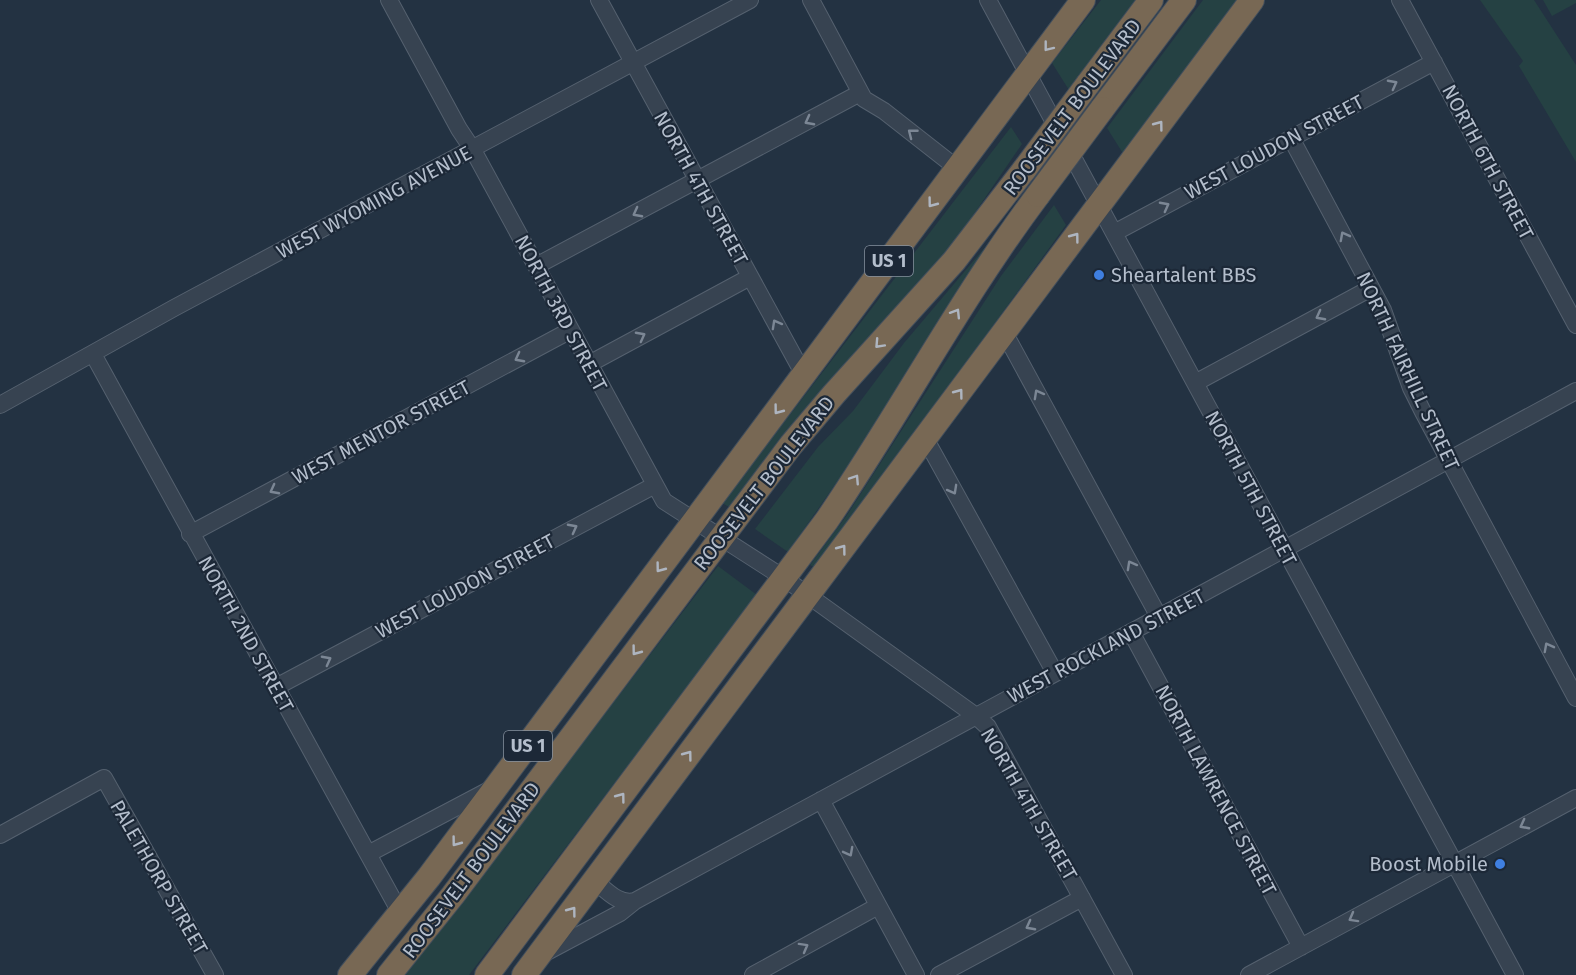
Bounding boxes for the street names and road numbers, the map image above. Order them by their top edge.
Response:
street label: ROOSEVELT BOULEVARD [998,14,1146,200]
street label: NORTH 6TH STREET [1437,80,1539,244]
street label: WEST LOUDON STREET [1180,89,1368,204]
street label: NORTH 4TH STREET [649,107,753,270]
street label: WEST WYOMING AVENUE [272,140,476,264]
street label: NORTH 3RD STREET [510,231,613,396]
road number: US 1 [865,246,913,276]
street label: NORTH FAIRHILL STREET [1351,268,1465,475]
street label: WEST MENTOR STREET [288,374,475,489]
street label: ROOSEVELT BOULEVARD [689,391,839,575]
street label: NORTH 5TH STREET [1200,407,1302,570]
street label: WEST LOUDON STREET [371,528,559,643]
street label: NORTH 2ND STREET [193,552,299,717]
street label: WEST ROCKLAND STREET [1003,584,1209,708]
street label: NORTH LAWRENCE STREET [1150,681,1282,900]
street label: NORTH 4TH STREET [976,724,1083,885]
road number: US 1 [504,731,552,761]
street label: ROOSEVELT BOULEVARD [397,777,545,963]
street label: PALETHORP STREET [105,796,213,959]

